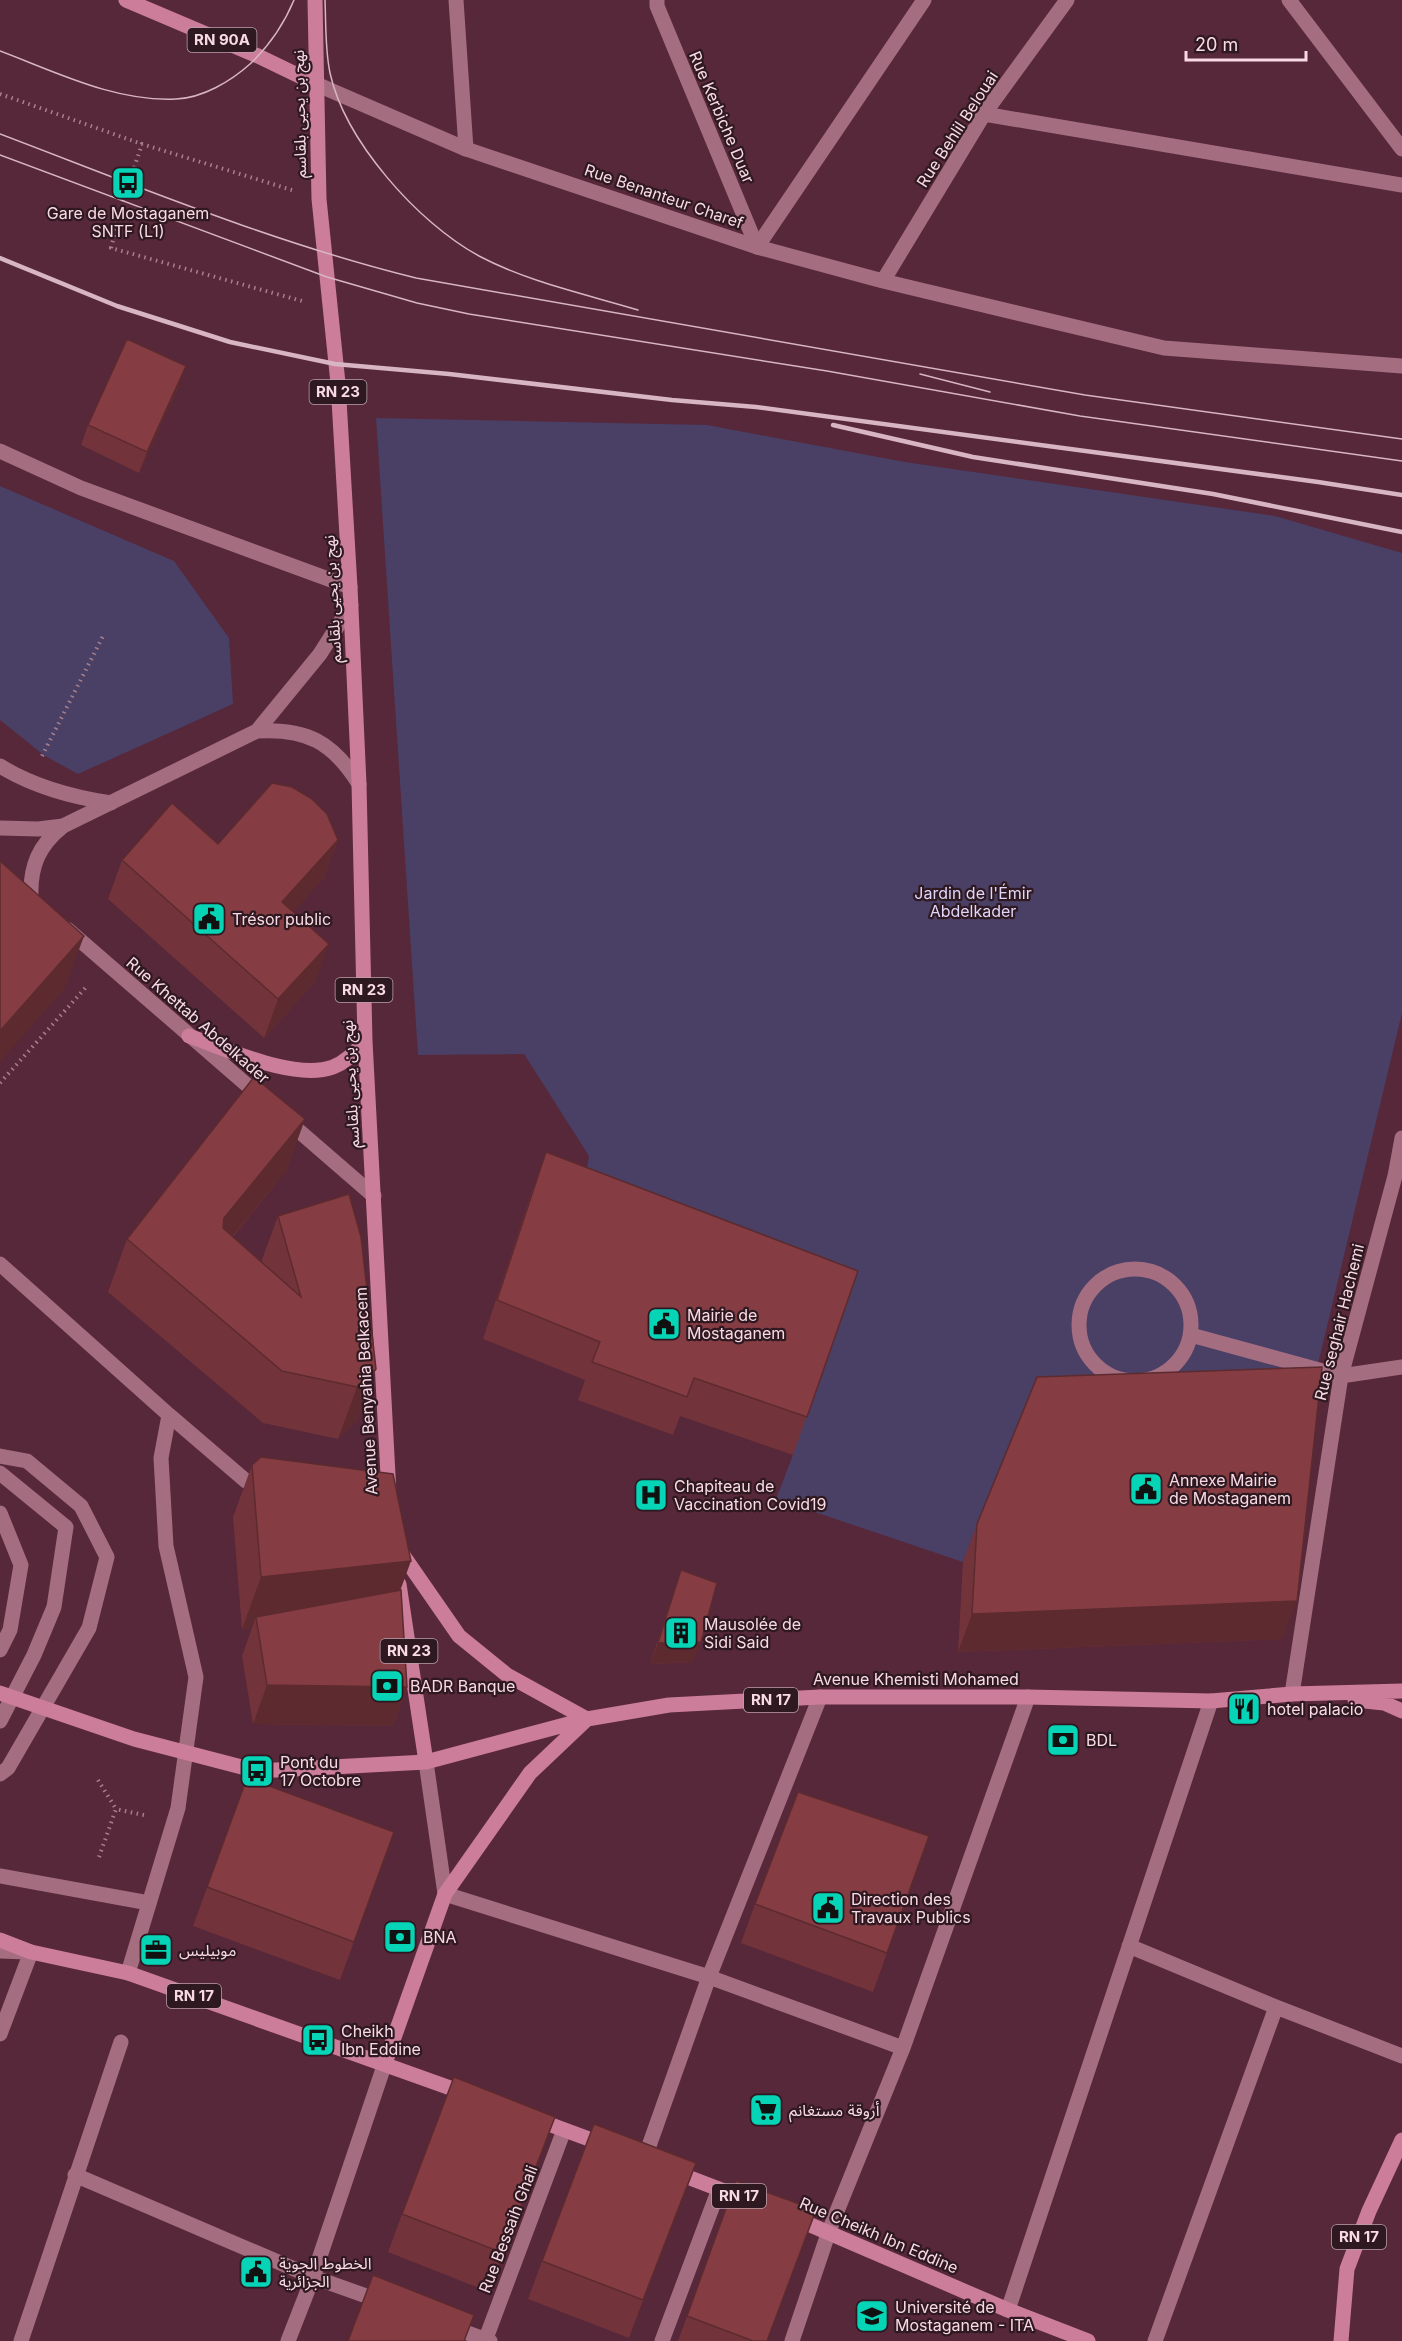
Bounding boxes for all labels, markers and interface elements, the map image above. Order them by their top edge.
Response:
scale bar [1186,24,1306,62]
road number: RN 90A [188,28,256,52]
text: 20 m [1195,34,1238,55]
street label: Rue Kerbiche Duar [685,48,759,186]
street label: نهج بن يحيى بلقاسم [288,50,313,178]
street label: Rue Behlil Belouai [912,67,1002,191]
street label: Rue Benanteur Charef [582,159,746,233]
bus stop icon: Gare de Mostaganem SNTF (L1) [110,165,146,201]
place label: Gare de Mostaganem SNTF (L1) [47,203,209,241]
road number: RN 23 [310,380,366,404]
street label: نهج بن يحيى بلقاسم [319,534,348,664]
park label: Jardin de l'Émir Abdelkader [914,883,1032,921]
public building icon: Trésor public [191,901,227,937]
place label: Trésor public [232,909,331,929]
street label: Rue Khettab Abdelkader [122,952,274,1088]
road number: RN 23 [336,978,392,1002]
street label: نهج بن يحيى بلقاسم [337,1019,366,1149]
street label: Rue seghair Hachemi [1310,1242,1368,1402]
street label: Avenue Benyahia Belkacem [351,1286,381,1496]
place label: Mairie de Mostaganem [687,1305,785,1343]
public building icon: Mairie de Mostaganem [646,1306,682,1342]
place label: Annexe Mairie de Mostaganem [1169,1470,1291,1508]
public building icon: Annexe Mairie de Mostaganem [1128,1471,1164,1507]
place label: Chapiteau de Vaccination Covid19 [674,1476,827,1514]
hospital icon: Chapiteau de Vaccination Covid19 [633,1477,669,1513]
place label: Mausolée de Sidi Said [704,1614,801,1652]
building icon: Mausolée de Sidi Said [663,1615,699,1651]
road number: RN 23 [380,1639,438,1663]
bank icon: BADR Banque [369,1668,405,1704]
street label: Avenue Khemisti Mohamed [813,1669,1019,1689]
place label: BADR Banque [410,1676,515,1696]
road number: RN 17 [744,1688,798,1712]
restaurant icon: hotel palacio [1226,1691,1262,1727]
place label: hotel palacio [1267,1699,1363,1719]
bank icon: BDL [1045,1722,1081,1758]
place label: BDL [1086,1730,1117,1750]
place label: Pont du 17 Octobre [280,1752,361,1790]
bus stop icon: Pont du 17 Octobre [239,1753,275,1789]
place label: Direction des Travaux Publics [851,1889,971,1927]
public building icon: Direction des Travaux Publics [810,1890,846,1926]
bank icon: BNA [382,1919,418,1955]
place label: BNA [423,1927,457,1947]
office icon: موبيليس [138,1932,174,1968]
place label: موبيليس [179,1940,236,1960]
road number: RN 17 [167,1984,221,2008]
place label: Cheikh Ibn Eddine [341,2021,421,2059]
bus stop icon: Cheikh Ibn Eddine [300,2022,336,2058]
supermarket icon: أروقة مستغانم [748,2092,784,2128]
place label: أروقة مستغانم [789,2100,879,2123]
street label: Rue Bessaih Ghali [474,2162,542,2296]
road number: RN 17 [712,2184,766,2208]
street label: Rue Cheikh Ibn Eddine [797,2192,961,2278]
road number: RN 17 [1332,2225,1386,2249]
place label: الخطوط الجوية الجزائرية [279,2253,371,2291]
public building icon: الخطوط الجوية الجزائرية [238,2254,274,2290]
place label: Université de Mostaganem - ITA [895,2297,1034,2335]
school or university icon: Université de Mostaganem - ITA [854,2298,890,2334]

